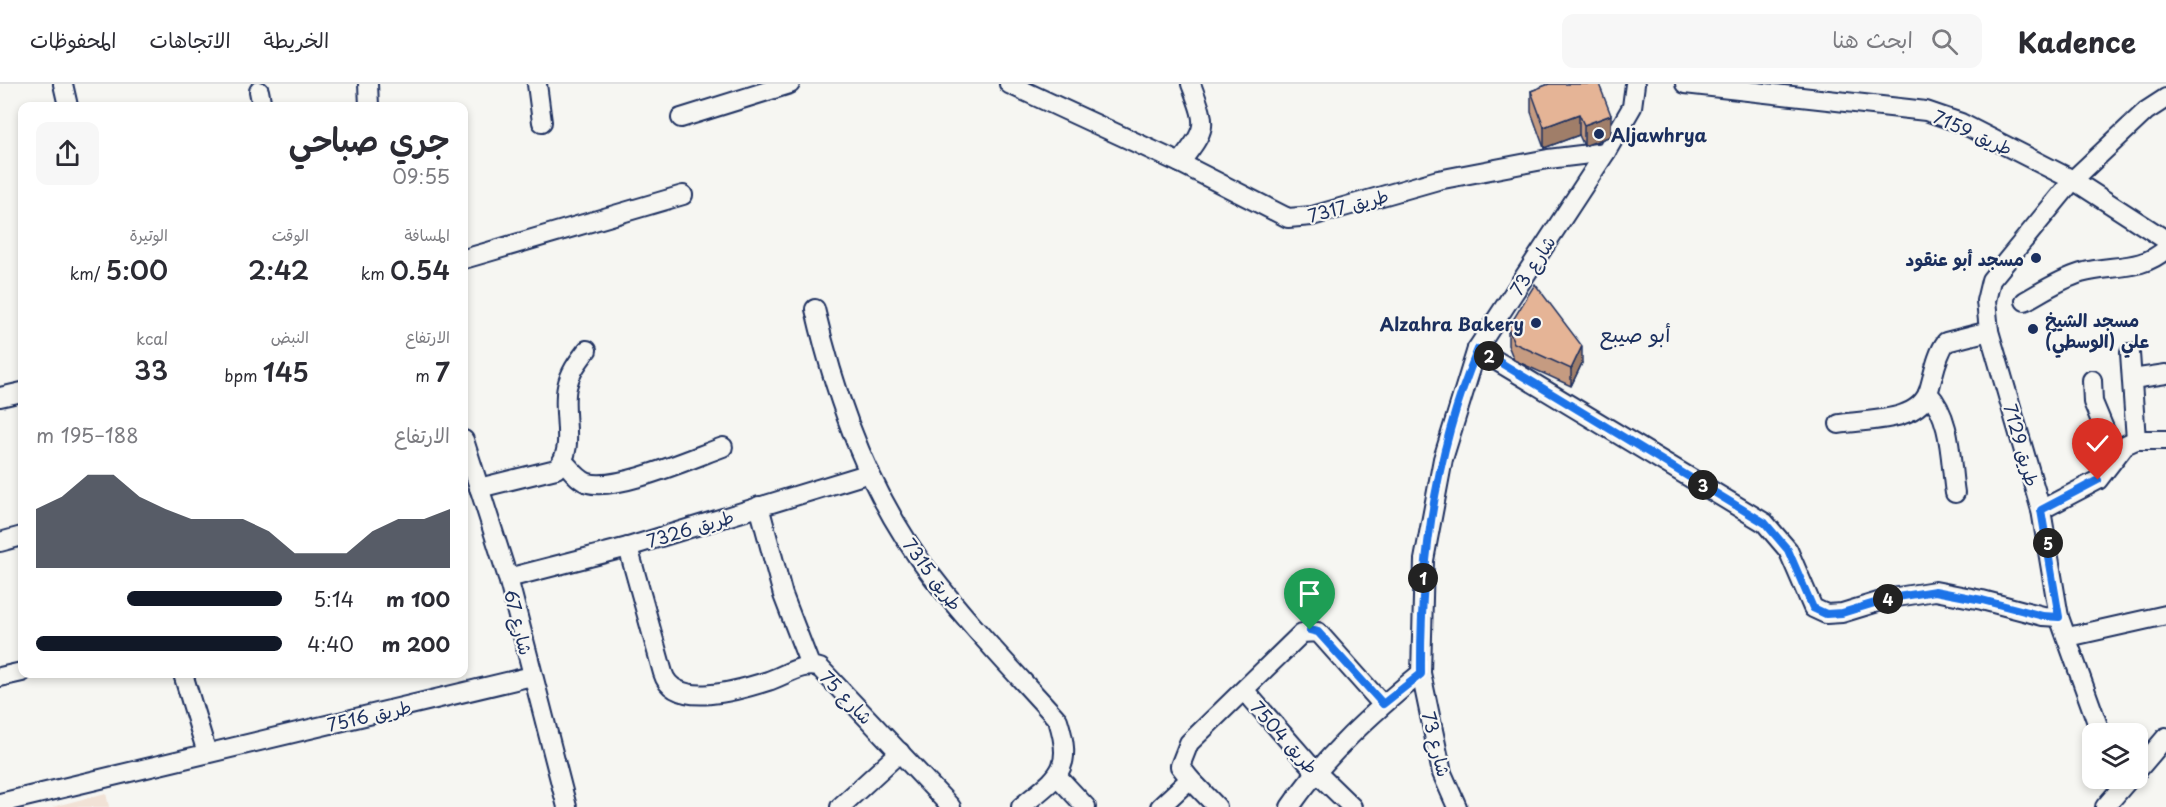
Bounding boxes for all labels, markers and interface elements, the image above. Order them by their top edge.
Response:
search box [1562,14,1982,68]
text: Kadence [2018,20,2136,63]
text: ابحث هنا [1832,22,1913,55]
text: المحفوظات [30,23,116,55]
text: الاتجاهات [149,23,231,55]
text: الخريطة [264,23,329,55]
icon: search [1928,25,1961,58]
street label: طريق 7159 [1929,103,2017,161]
text: جري صباحي [288,113,450,163]
place label: Aljawhrya [1611,121,1707,148]
button: share [36,122,99,185]
marker: Aljawhrya [1592,127,1606,141]
text: 09:55 [392,161,450,191]
street label: طريق 7317 [1305,181,1391,229]
text: الوتيرة [129,222,168,246]
text: الوقت [272,222,309,246]
text: المسافة [404,222,450,246]
street label: شارع 73 [1503,230,1561,300]
place label: مسجد أبو عنقود [1906,245,2024,272]
text: 5:00 [106,250,168,289]
text: 2:42 [248,250,309,289]
text: 0.54 [390,250,450,289]
marker: مسجد أبو عنقود [2029,251,2043,265]
text: /km [70,261,106,285]
text: km [361,261,390,285]
place label: مسجد الشيخ علي (الوسطي) [2045,306,2149,358]
place label: Alzahra Bakery [1380,310,1524,337]
marker: Alzahra Bakery [1529,316,1543,330]
district label: أبو صيبع [1600,317,1670,350]
marker: مسجد الشيخ علي (الوسطي) [2026,322,2040,336]
text: النبض [271,324,309,348]
text: الارتفاع [405,324,450,348]
text: kcal [136,326,168,350]
pin: 2 [1474,341,1504,371]
text: 2 [1483,344,1495,368]
text: 33 [134,350,168,389]
text: 145 [263,352,309,391]
text: 7 [435,352,450,391]
text: bpm [224,363,263,387]
text: m [415,363,435,387]
street label: طريق 7129 [1997,401,2047,489]
pin [2072,418,2123,480]
text: 188–195 m [36,420,139,450]
text: الارتفاع [394,420,450,450]
icon: check [2081,427,2114,460]
pin: 3 [1688,470,1718,500]
text: 3 [1698,473,1708,497]
street label: طريق 7326 [643,502,737,554]
pin: 5 [2033,528,2063,558]
text: 5 [2043,531,2053,555]
street label: طريق 7315 [897,532,969,616]
pin: 1 [1408,563,1438,593]
text: 1 [1419,566,1427,590]
pin [1284,568,1335,630]
icon: arrive [1293,577,1326,610]
text: 5:14 [313,584,354,614]
text: 100 m [386,584,450,614]
pin: 4 [1873,584,1903,614]
street label: شارع 67 [498,586,540,658]
text: 4 [1883,587,1893,611]
text: 4:40 [307,629,354,659]
text: 200 m [382,629,450,659]
street label: شارع 75 [814,664,880,730]
street label: طريق 7516 [324,692,414,738]
street label: طريق 7504 [1245,694,1325,780]
street label: شارع 73 [1416,708,1458,780]
map controls [2082,723,2148,789]
button: layers [2082,723,2148,789]

